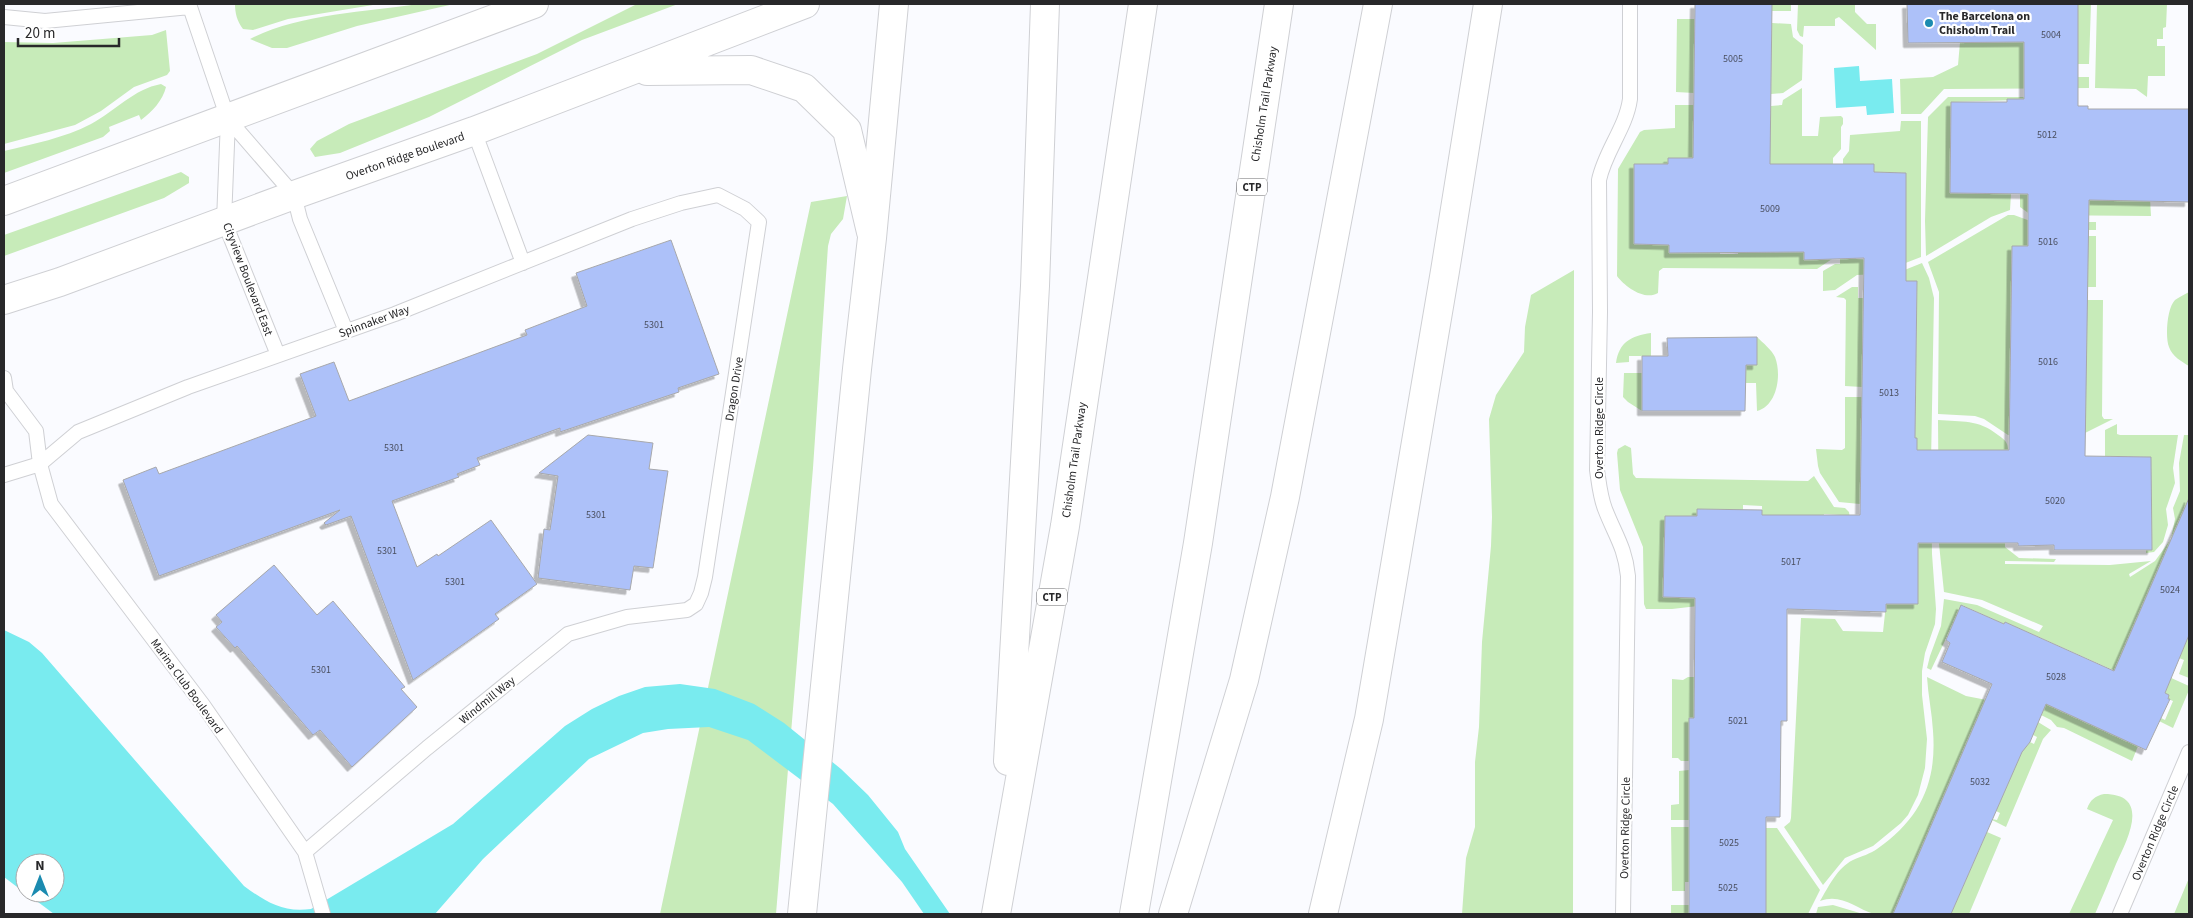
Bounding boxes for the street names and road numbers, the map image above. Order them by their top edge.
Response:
street label: Chisholm Trail Parkway [1247,45,1282,163]
street label: Overton Ridge Boulevard [343,128,467,185]
road number: CTP [1237,178,1267,196]
street label: Cityview Boulevard East [218,220,277,338]
street label: Spinnaker Way [336,301,412,342]
street label: Dragon Drive [721,356,748,422]
street label: Overton Ridge Circle [1591,377,1608,479]
street label: Chisholm Trail Parkway [1058,401,1091,519]
road number: CTP [1037,588,1067,606]
street label: Marina Club Boulevard [146,635,227,737]
street label: Windmill Way [456,672,519,728]
street label: Overton Ridge Circle [1616,777,1635,879]
street label: Overton Ridge Circle [2128,783,2183,883]

